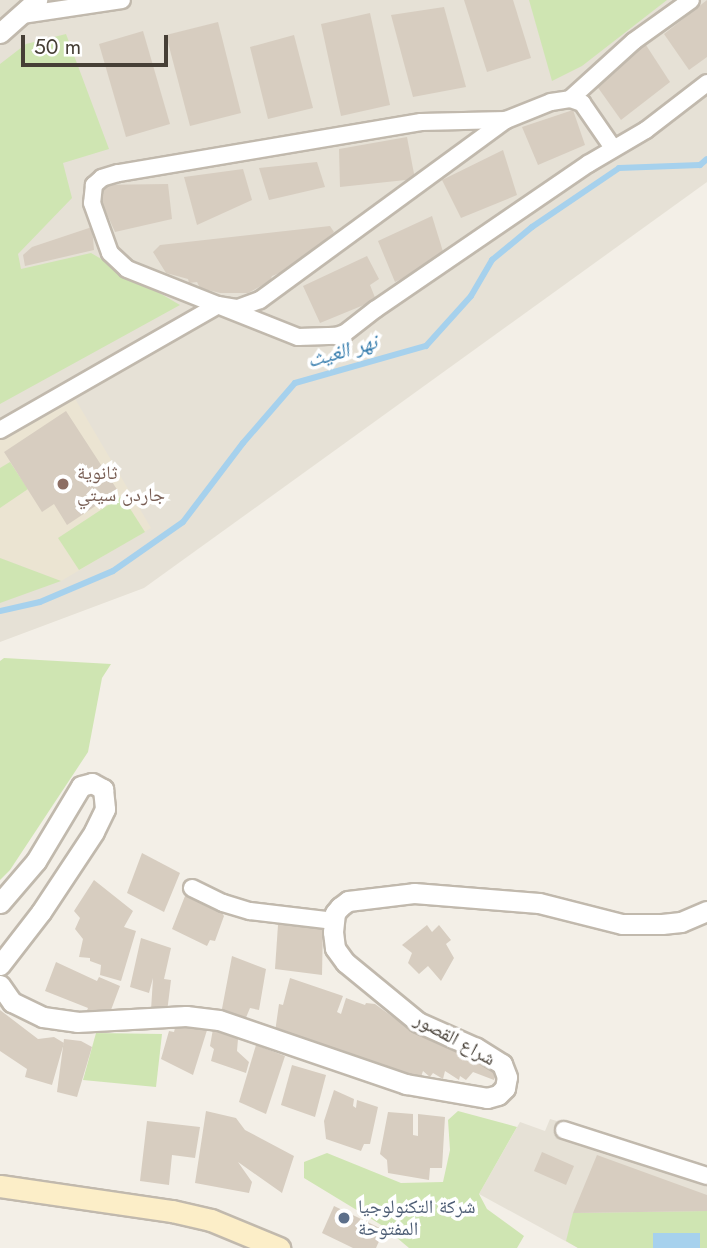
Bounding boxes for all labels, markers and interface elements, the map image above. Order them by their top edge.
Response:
scale bar [24,21,172,65]
text: 50 m [34,32,81,62]
water label: نهر الغيث [304,329,380,373]
place label: ثانوية جاردن سيتي [77,462,165,506]
marker: ثانوية جاردن سيتي [55,476,71,492]
street label: شراع القصور [411,1008,499,1070]
place label: شركة التكنولوجيا المفتوحة [358,1196,476,1240]
marker: شركة التكنولوجيا المفتوحة [336,1210,352,1226]

